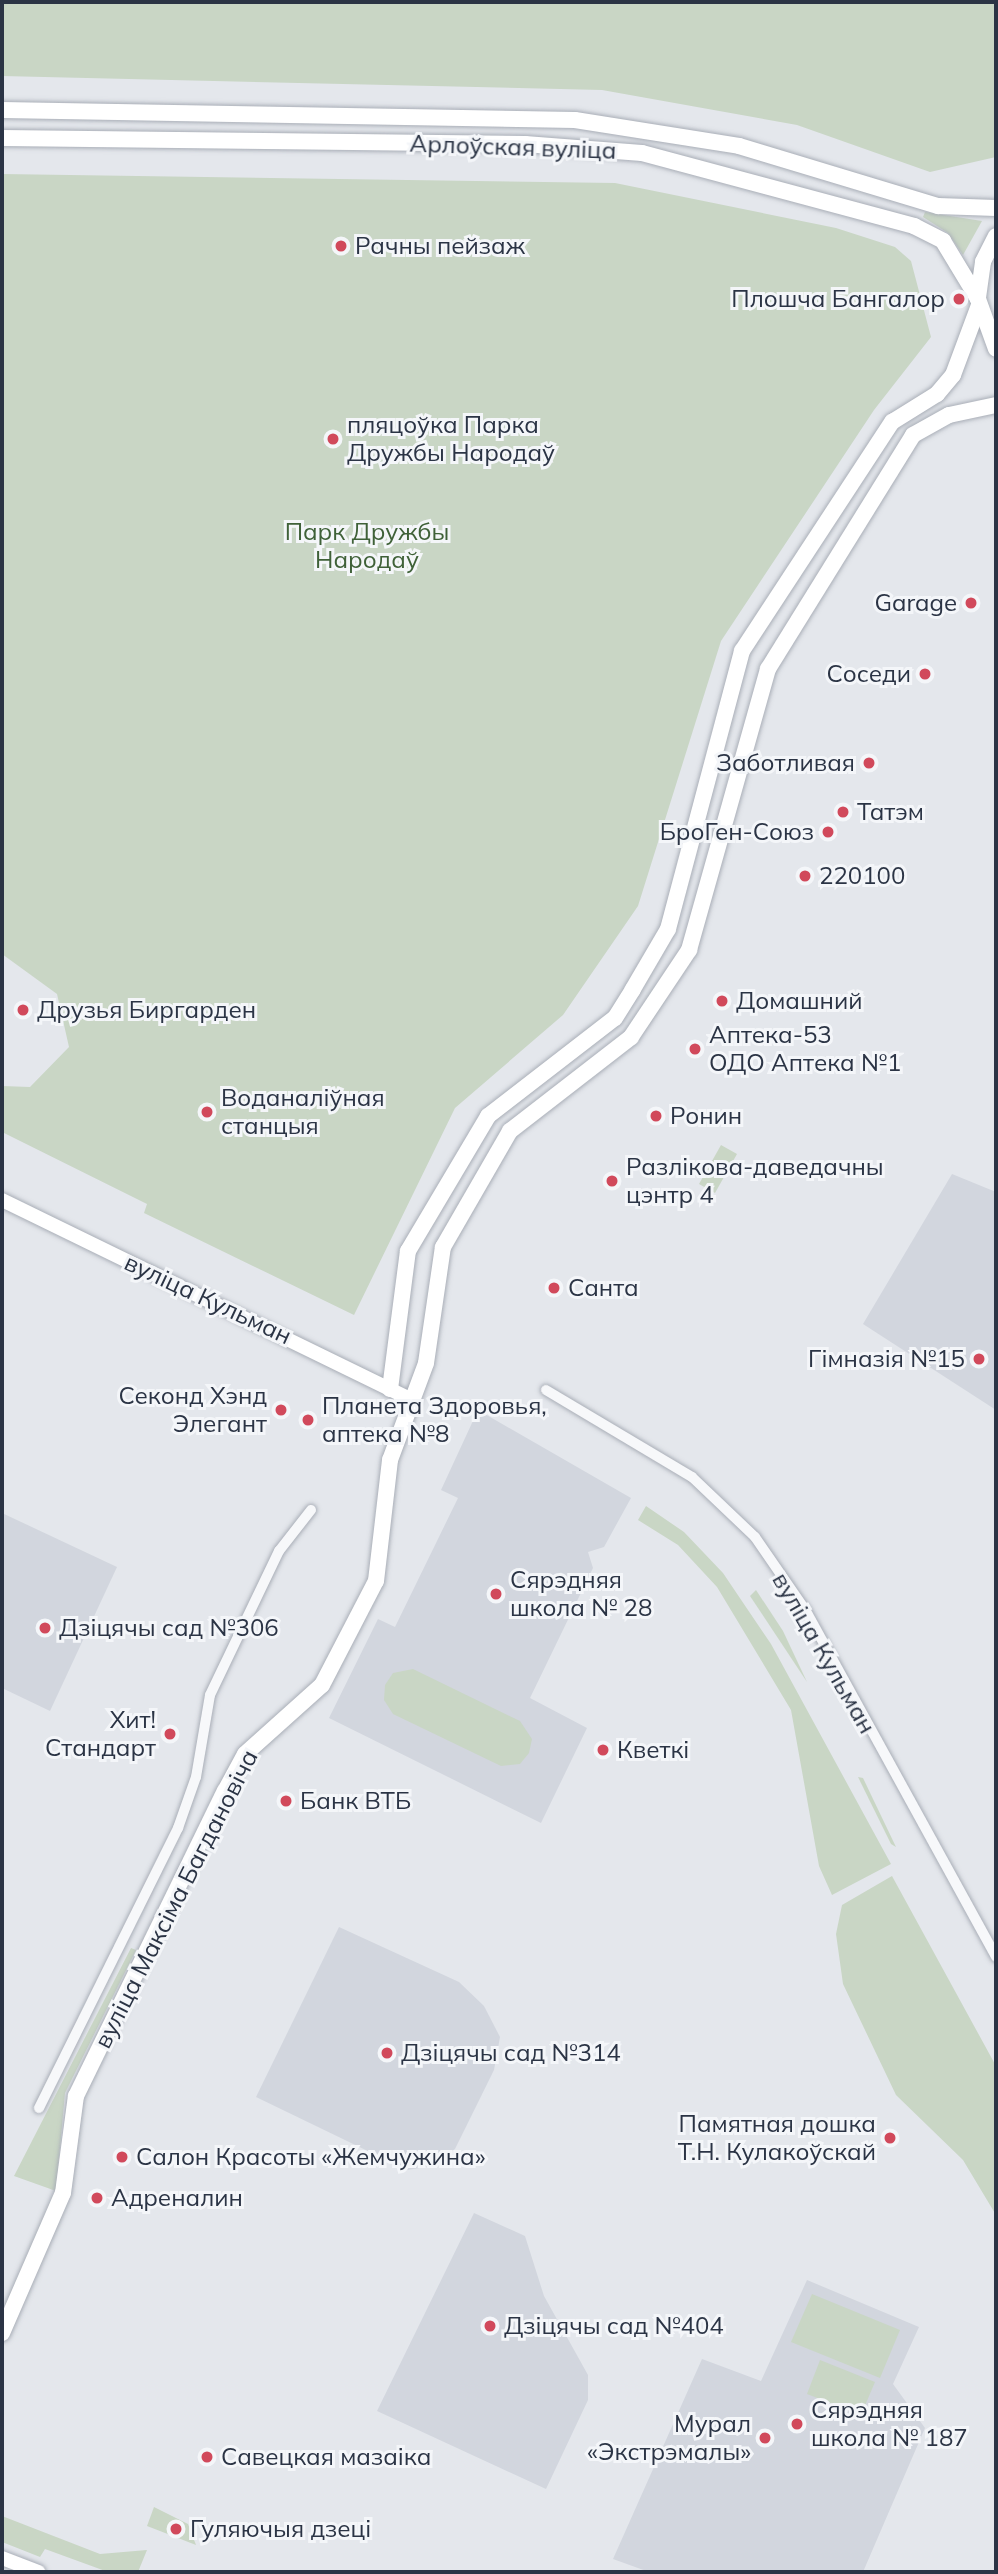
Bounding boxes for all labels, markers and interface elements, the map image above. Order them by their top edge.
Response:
street label: Арлоўская вуліца [409,129,617,165]
place label: Рачны пейзаж [355,232,525,260]
marker: Рачны пейзаж [333,238,349,254]
place label: Плошча Бангалор [731,285,945,313]
marker: Плошча Бангалор [951,291,967,307]
place label: пляцоўка Парка Дружбы Народаў [347,411,555,467]
marker: пляцоўка Парка Дружбы Народаў [325,431,341,447]
park label: Парк Дружбы Народаў [285,518,449,574]
place label: Garage [875,589,957,617]
marker: Garage [963,595,979,611]
place label: Соседи [827,660,911,688]
marker: Соседи [917,666,933,682]
place label: Заботливая [716,749,855,777]
marker: Заботливая [861,755,877,771]
place label: Татэм [857,798,924,826]
marker: Татэм [835,804,851,820]
place label: БроГен-Союз [660,818,814,846]
marker: БроГен-Союз [820,824,836,840]
place label: 220100 [819,862,905,890]
marker: 220100 [797,868,813,884]
place label: Домашний [736,987,863,1015]
marker: Домашний [714,993,730,1009]
place label: Друзья Биргарден [37,996,256,1024]
marker: Друзья Биргарден [15,1002,31,1018]
place label: Аптека-53 ОДО Аптека №1 [709,1021,901,1077]
marker: Аптека-53 ОДО Аптека №1 [687,1041,703,1057]
place label: Воданаліўная станцыя [221,1084,385,1140]
place label: Ронин [670,1102,742,1130]
marker: Воданаліўная станцыя [199,1104,215,1120]
marker: Ронин [648,1108,664,1124]
place label: Разлікова-даведачны цэнтр 4 [626,1153,884,1209]
marker: Разлікова-даведачны цэнтр 4 [604,1173,620,1189]
street label: вуліца Кульман [120,1248,296,1350]
place label: Санта [568,1274,639,1302]
marker: Санта [546,1280,562,1296]
place label: Гімназія №15 [808,1345,965,1373]
marker: Гімназія №15 [971,1351,987,1367]
place label: Секонд Хэнд Элегант [118,1382,267,1438]
place label: Планета Здоровья, аптека №8 [322,1392,547,1448]
marker: Секонд Хэнд Элегант [273,1402,289,1418]
marker: Планета Здоровья, аптека №8 [300,1412,316,1428]
place label: Сярэдняя школа № 28 [510,1566,652,1622]
street label: вуліца Кульман [766,1567,882,1739]
marker: Сярэдняя школа № 28 [488,1586,504,1602]
place label: Дзіцячы сад №306 [59,1614,279,1642]
marker: Дзіцячы сад №306 [37,1620,53,1636]
place label: Хит! Стандарт [45,1706,156,1762]
marker: Хит! Стандарт [162,1726,178,1742]
place label: Кветкі [617,1736,689,1764]
marker: Кветкі [595,1742,611,1758]
street label: вуліца Максіма Багдановіча [88,1745,264,2053]
place label: Банк ВТБ [300,1787,411,1815]
marker: Банк ВТБ [278,1793,294,1809]
place label: Дзіцячы сад №314 [401,2039,621,2067]
marker: Дзіцячы сад №314 [379,2045,395,2061]
place label: Памятная дошка Т.Н. Кулакоўскай [678,2110,876,2166]
marker: Памятная дошка Т.Н. Кулакоўскай [882,2130,898,2146]
place label: Салон Красоты «Жемчужина» [136,2143,485,2171]
marker: Салон Красоты «Жемчужина» [114,2149,130,2165]
place label: Адреналин [111,2184,243,2212]
marker: Адреналин [89,2190,105,2206]
place label: Дзіцячы сад №404 [504,2312,724,2340]
marker: Дзіцячы сад №404 [482,2318,498,2334]
place label: Сярэдняя школа № 187 [811,2396,968,2452]
place label: Мурал «Экстрэмалы» [587,2410,751,2466]
marker: Сярэдняя школа № 187 [789,2416,805,2432]
marker: Мурал «Экстрэмалы» [757,2430,773,2446]
place label: Савецкая мазаіка [221,2443,431,2471]
marker: Савецкая мазаіка [199,2449,215,2465]
place label: Гуляючыя дзеці [190,2515,371,2543]
marker: Гуляючыя дзеці [168,2521,184,2537]

